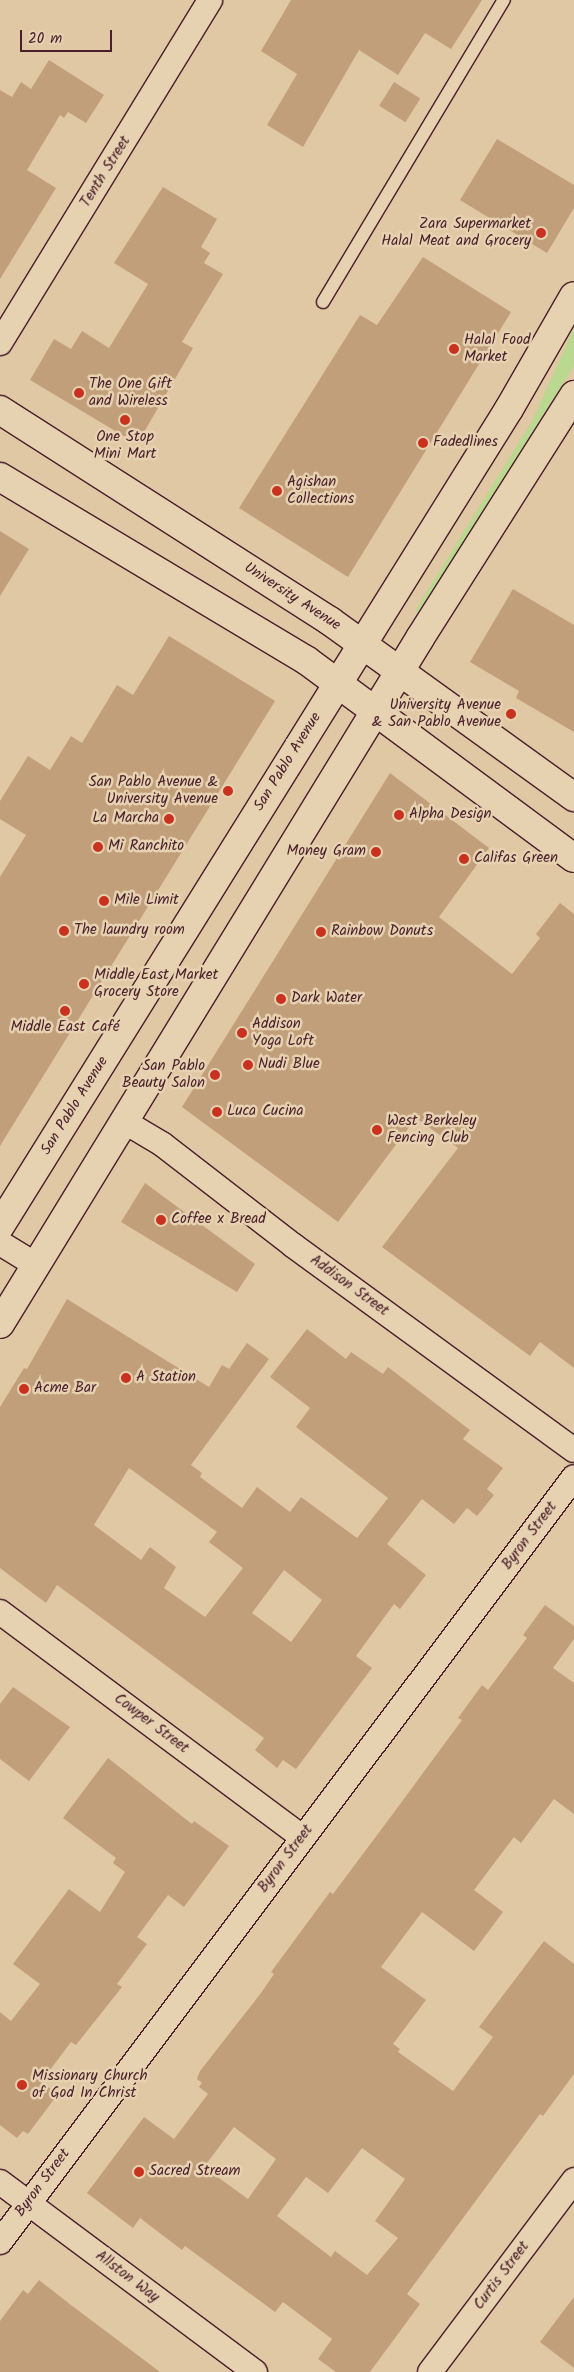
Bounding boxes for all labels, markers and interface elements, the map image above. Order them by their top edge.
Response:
scale bar [22,20,115,52]
text: 20 m [28,27,62,51]
street label: Tenth Street [77,133,135,211]
place label: Zara Supermarket Halal Meat and Grocery [381,215,531,250]
marker: Zara Supermarket Halal Meat and Grocery [535,227,547,239]
place label: Halal Food Market [464,331,530,366]
marker: Halal Food Market [448,343,460,355]
place label: The One Gift and Wireless [89,375,172,410]
marker: The One Gift and Wireless [73,387,85,399]
marker: One Stop Mini Mart [119,414,131,426]
place label: One Stop Mini Mart [94,428,156,463]
place label: Fadedlines [433,434,498,452]
marker: Fadedlines [417,437,429,449]
place label: Agishan Collections [287,473,354,508]
marker: Agishan Collections [271,485,283,497]
street label: University Avenue [240,559,344,635]
place label: University Avenue & San Pablo Avenue [372,696,501,731]
marker: University Avenue & San Pablo Avenue [505,708,517,720]
street label: San Pablo Avenue [251,709,325,815]
place label: San Pablo Avenue & University Avenue [89,773,218,808]
marker: San Pablo Avenue & University Avenue [222,785,234,797]
place label: Alpha Design [409,806,492,824]
marker: Alpha Design [393,809,405,821]
place label: La Marcha [92,810,159,828]
marker: La Marcha [163,813,175,825]
place label: Mi Ranchito [108,838,184,856]
marker: Mi Ranchito [92,841,104,853]
place label: Money Gram [286,843,366,861]
marker: Money Gram [370,846,382,858]
place label: Califas Green [474,850,558,868]
marker: Califas Green [458,853,470,865]
place label: Mile Limit [114,892,179,910]
marker: Mile Limit [98,895,110,907]
place label: The laundry room [74,922,185,940]
place label: Rainbow Donuts [331,923,433,941]
marker: The laundry room [58,925,70,937]
marker: Rainbow Donuts [315,926,327,938]
place label: Middle East Market Grocery Store [94,966,218,1001]
marker: Middle East Market Grocery Store [78,978,90,990]
place label: Dark Water [291,990,362,1008]
marker: Dark Water [275,993,287,1005]
marker: Middle East Café [59,1005,71,1017]
place label: Addison Yoga Loft [252,1015,314,1050]
place label: Middle East Café [10,1019,120,1037]
marker: Addison Yoga Loft [236,1027,248,1039]
street label: San Pablo Avenue [38,1053,112,1159]
place label: Nudi Blue [258,1056,320,1074]
place label: San Pablo Beauty Salon [122,1057,205,1092]
marker: Nudi Blue [242,1059,254,1071]
marker: San Pablo Beauty Salon [209,1069,221,1081]
place label: Luca Cucina [227,1103,304,1121]
marker: Luca Cucina [211,1106,223,1118]
place label: West Berkeley Fencing Club [387,1112,476,1147]
marker: West Berkeley Fencing Club [371,1124,383,1136]
place label: Coffee x Bread [171,1211,266,1229]
marker: Coffee x Bread [155,1214,167,1226]
street label: Addison Street [306,1251,392,1321]
place label: A Station [136,1369,196,1387]
marker: A Station [120,1372,132,1384]
place label: Acme Bar [34,1380,96,1398]
marker: Acme Bar [18,1383,30,1395]
street label: Byron Street [499,1498,561,1574]
street label: Cowper Street [110,1690,192,1758]
street label: Byron Street [255,1821,317,1897]
place label: Missionary Church of God In Christ [32,2067,148,2102]
marker: Missionary Church of God In Christ [16,2079,28,2091]
street label: Byron Street [12,2145,74,2221]
place label: Sacred Stream [149,2163,240,2181]
marker: Sacred Stream [133,2166,145,2178]
street label: Curtis Street [470,2238,534,2314]
street label: Allston Way [92,2247,162,2307]

